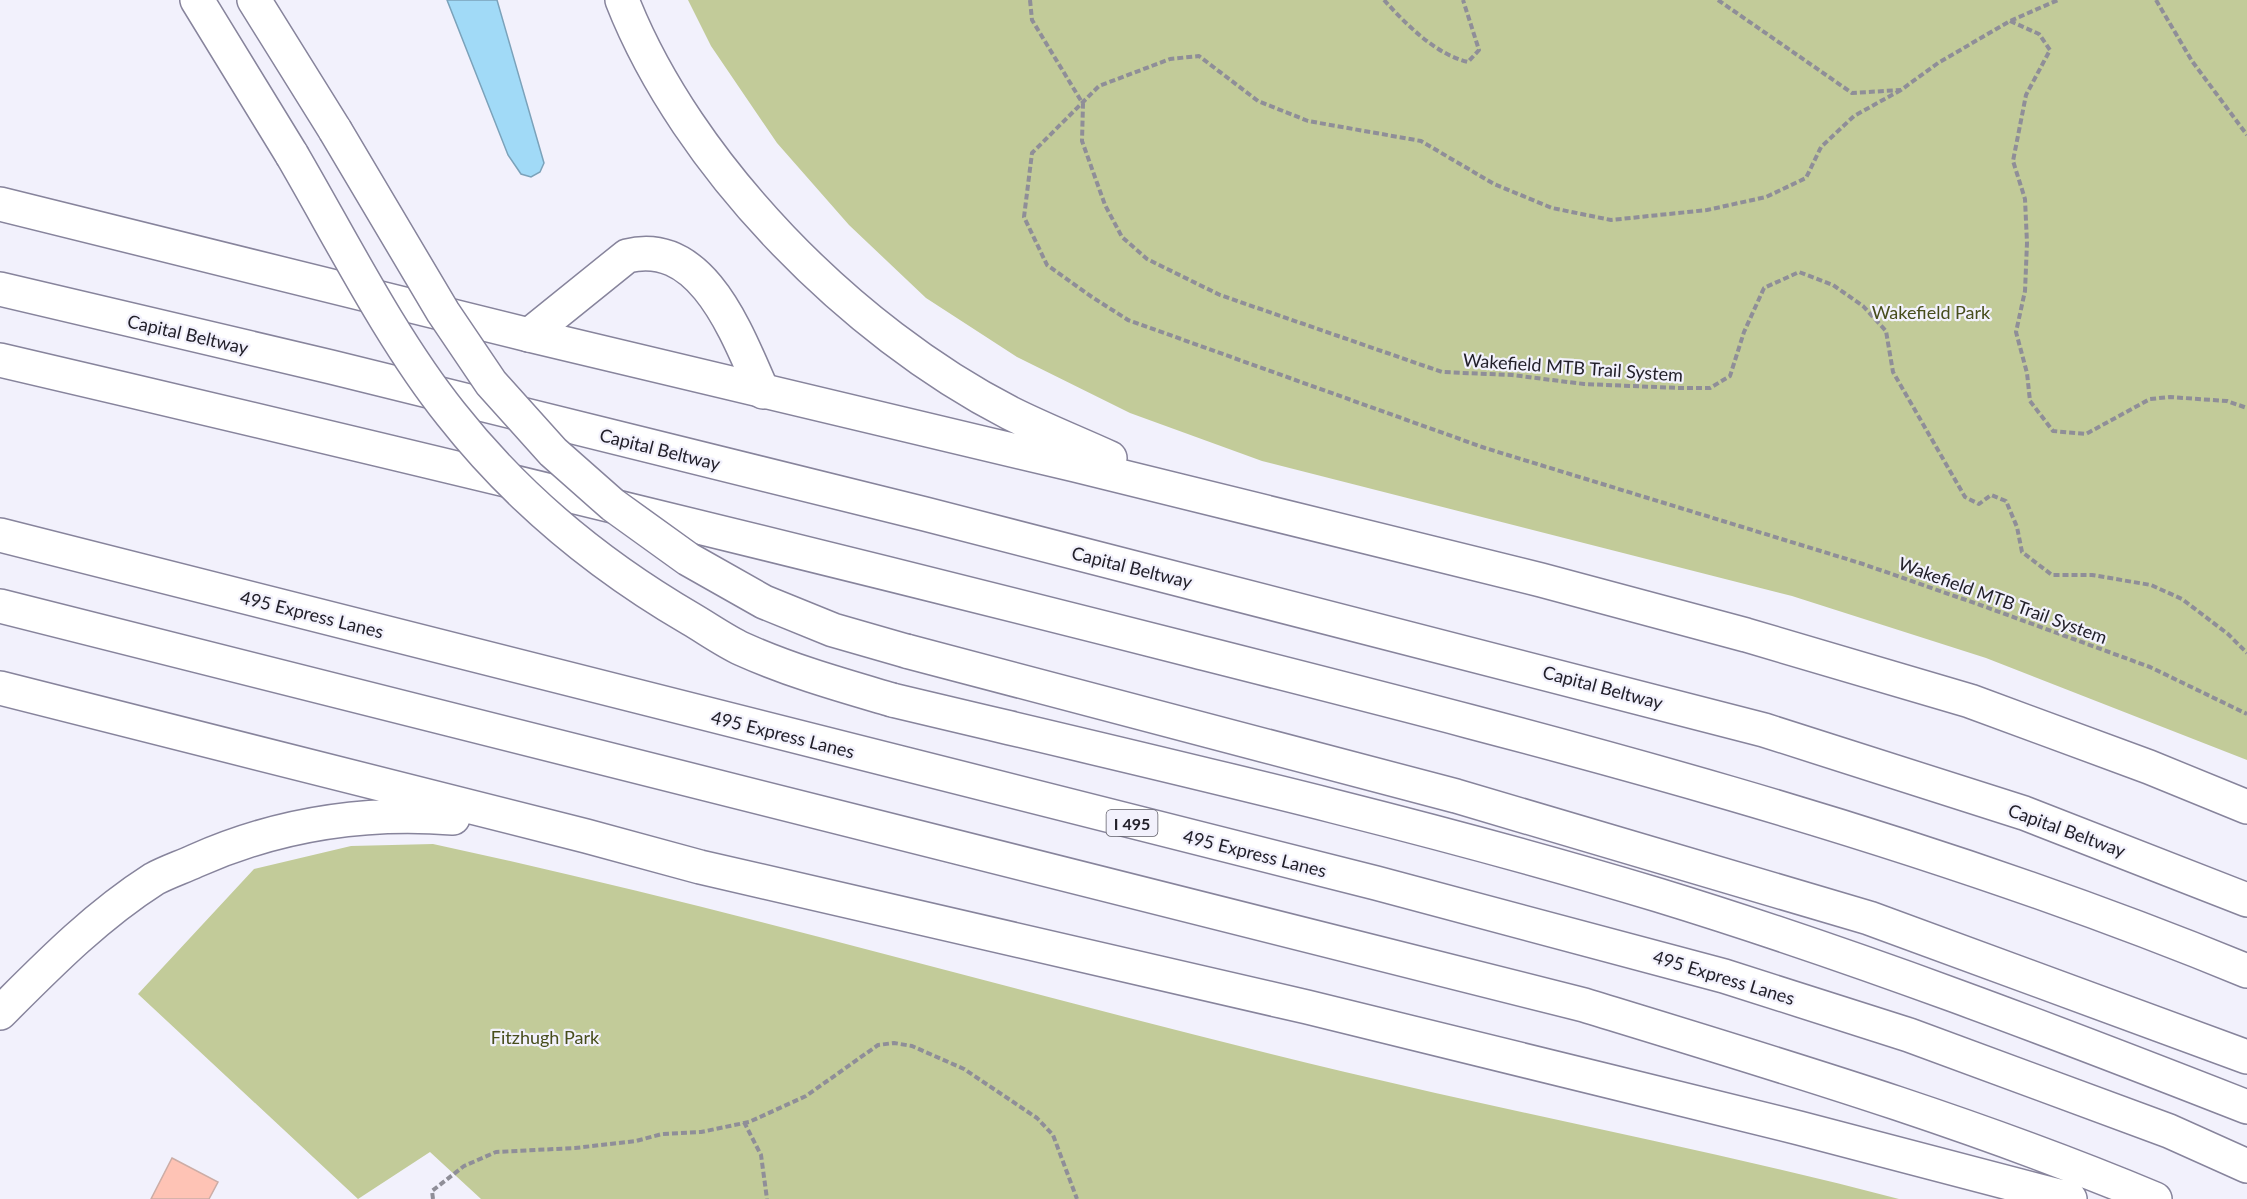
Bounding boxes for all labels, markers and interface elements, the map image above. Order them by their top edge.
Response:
park label: Wakefield Park [1872,301,1991,323]
street label: Capital Beltway [125,309,251,359]
street label: Wakefield MTB Trail System [1462,348,1684,386]
street label: Capital Beltway [597,423,723,475]
street label: Capital Beltway [1069,541,1195,593]
street label: Wakefield MTB Trail System [1896,552,2110,648]
street label: 495 Express Lanes [238,586,386,642]
street label: Capital Beltway [1541,660,1666,714]
street label: 495 Express Lanes [709,706,857,762]
street label: Capital Beltway [2005,799,2129,862]
road number: I 495 [1106,810,1158,836]
street label: 495 Express Lanes [1181,825,1329,881]
street label: 495 Express Lanes [1651,945,1798,1009]
park label: Fitzhugh Park [491,1026,600,1048]

